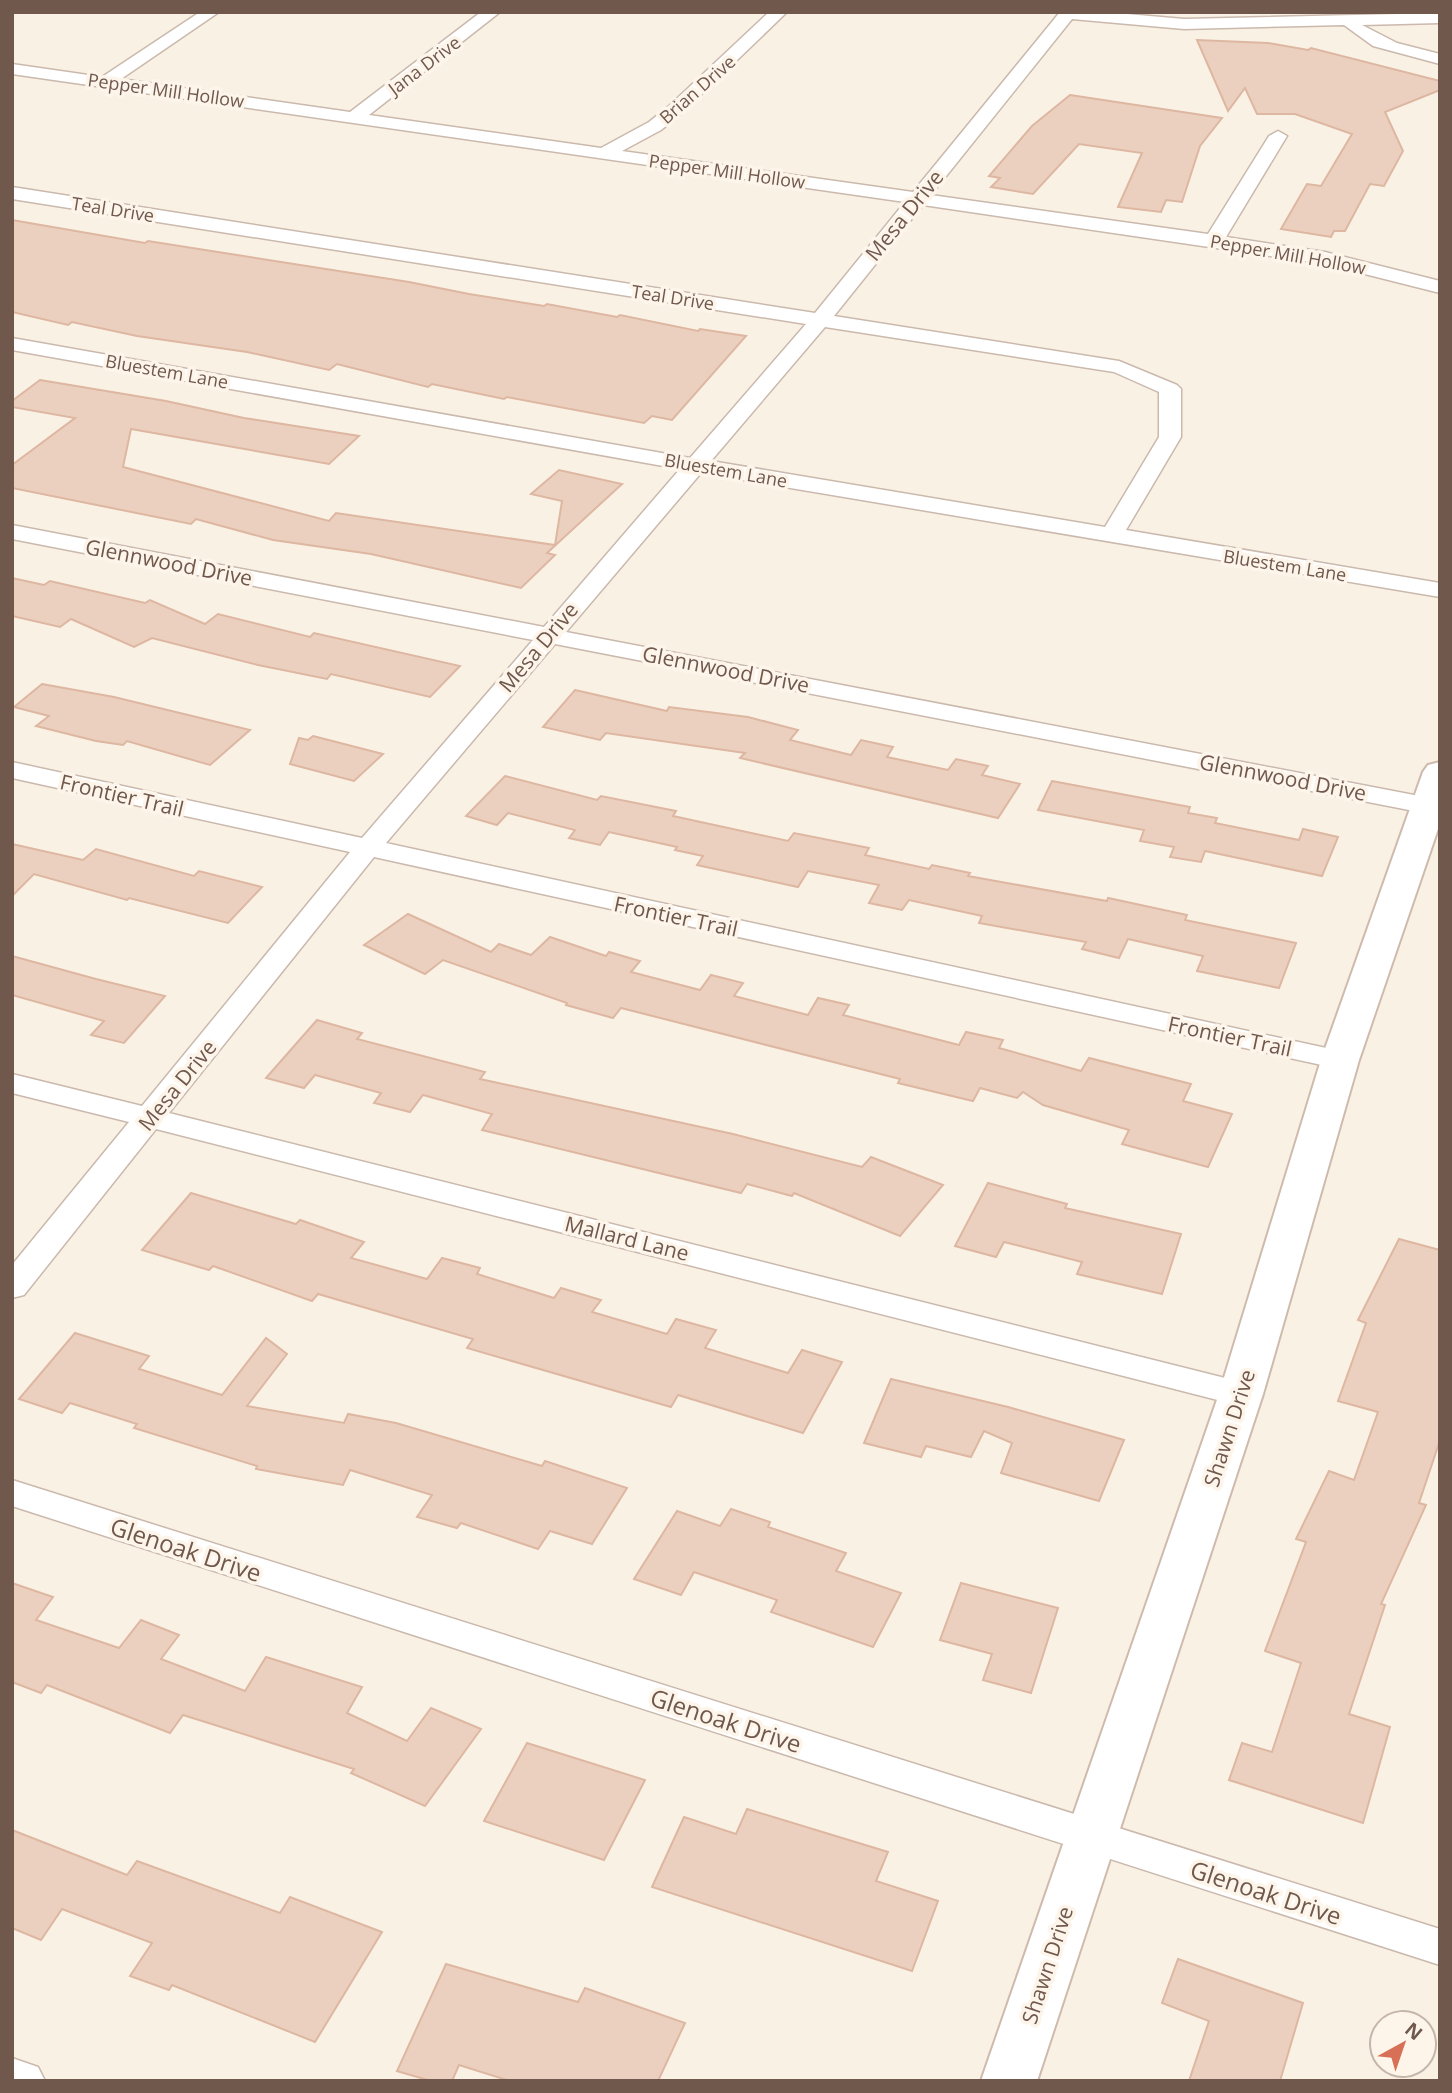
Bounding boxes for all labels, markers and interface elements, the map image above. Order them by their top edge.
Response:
street label: Jana Drive [381,30,465,101]
street label: Brian Drive [654,49,740,129]
street label: Pepper Mill Hollow [86,67,246,113]
street label: Pepper Mill Hollow [647,148,807,194]
street label: Mesa Drive [859,164,949,266]
street label: Teal Drive [70,191,156,227]
street label: Pepper Mill Hollow [1208,229,1368,280]
street label: Teal Drive [630,279,716,315]
street label: Bluestem Lane [104,348,230,394]
street label: Bluestem Lane [663,447,789,493]
street label: Glennwood Drive [83,532,255,592]
street label: Bluestem Lane [1222,543,1348,587]
street label: Mesa Drive [492,596,584,698]
street label: Glennwood Drive [640,639,812,699]
street label: Glennwood Drive [1197,747,1369,807]
street label: Frontier Trail [57,767,187,823]
street label: Frontier Trail [611,889,741,943]
street label: Frontier Trail [1165,1009,1295,1063]
street label: Mesa Drive [132,1034,222,1136]
street label: Mallard Lane [562,1209,692,1267]
street label: Shawn Drive [1197,1366,1261,1490]
street label: Glenoak Drive [106,1509,266,1589]
street label: Glenoak Drive [646,1680,806,1760]
street label: Glenoak Drive [1186,1852,1346,1932]
street label: Shawn Drive [1015,1903,1079,2027]
north arrow [1368,2009,1438,2079]
text: N [1400,2016,1428,2046]

